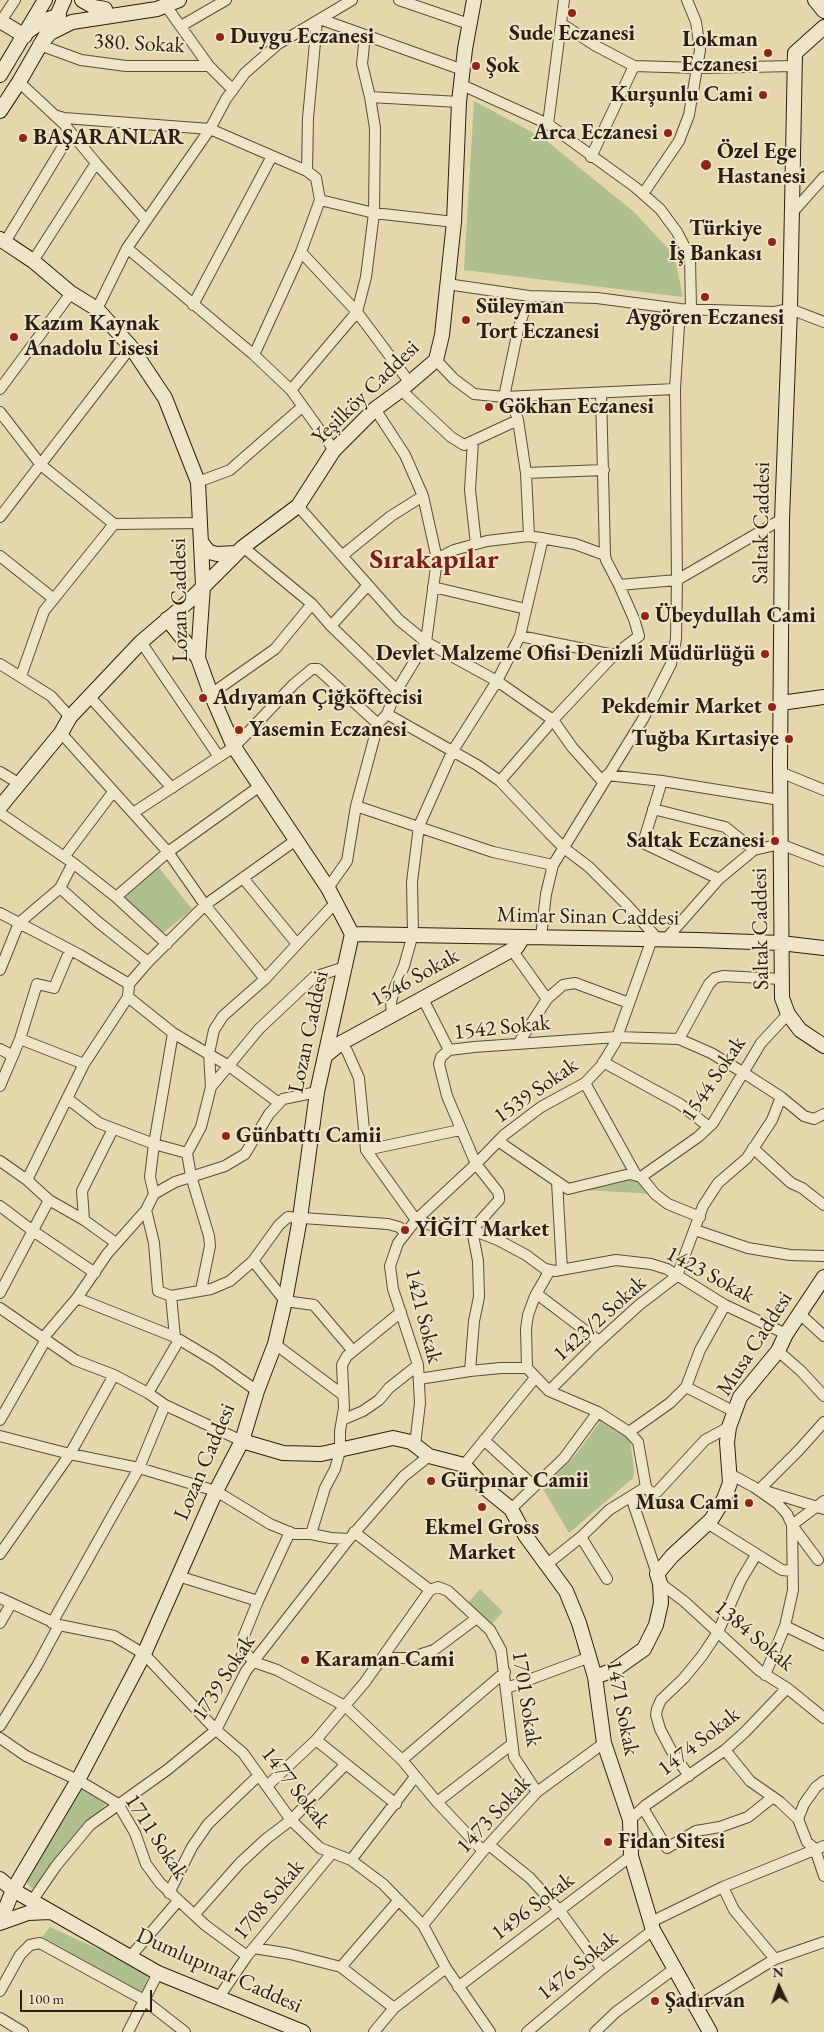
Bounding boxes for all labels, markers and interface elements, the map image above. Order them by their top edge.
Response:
marker: Sude Eczanesi [566,7,578,19]
place label: Sude Eczanesi [509,21,635,47]
place label: Duygu Eczanesi [230,24,374,50]
place label: Lokman Eczanesi [681,27,758,78]
street label: 380. Sokak [93,28,185,60]
marker: Duygu Eczanesi [214,31,226,43]
marker: Lokman Eczanesi [762,47,774,59]
place label: Şok [486,53,520,79]
marker: Şok [470,60,482,72]
place label: Kurşunlu Cami [610,82,753,108]
marker: Kurşunlu Cami [757,89,769,101]
place label: Arca Eczanesi [533,120,658,146]
place label: BAŞARANLAR [33,125,184,151]
marker: Arca Eczanesi [662,127,674,139]
marker: BAŞARANLAR [17,132,29,144]
place label: Özel Ege Hastanesi [717,139,806,190]
marker: Özel Ege Hastanesi [699,158,713,172]
place label: Türkiye İş Bankası [669,216,762,268]
marker: Türkiye İş Bankası [766,236,778,248]
marker: Aygören Eczanesi [699,291,711,303]
place label: Süleyman Tort Eczanesi [476,294,600,346]
place label: Aygören Eczanesi [626,305,784,331]
place label: Kazım Kaynak Anadolu Lisesi [24,311,160,362]
marker: Süleyman Tort Eczanesi [460,314,472,326]
marker: Kazım Kaynak Anadolu Lisesi [8,331,20,343]
street label: Yeşilköy Caddesi [307,335,425,451]
place label: Gökhan Eczanesi [499,394,654,420]
marker: Gökhan Eczanesi [483,401,495,413]
street label: Saltak Caddesi [748,462,776,584]
street label: Lozan Caddesi [166,538,194,662]
district label: Sırakapılar [369,543,499,577]
place label: Übeydullah Cami [655,603,816,629]
marker: Übeydullah Cami [639,610,651,622]
place label: Devlet Malzeme Ofisi Denizli Müdürlüğü [376,641,755,667]
marker: Devlet Malzeme Ofisi Denizli Müdürlüğü [759,648,771,660]
place label: Adıyaman Çiğköftecisi [213,685,423,711]
marker: Adıyaman Çiğköftecisi [197,692,209,704]
place label: Pekdemir Market [602,694,762,720]
marker: Pekdemir Market [766,701,778,713]
place label: Yasemin Eczanesi [249,717,407,743]
marker: Yasemin Eczanesi [233,724,245,736]
place label: Tuğba Kırtasiye [631,726,779,752]
marker: Tuğba Kırtasiye [783,733,795,745]
place label: Saltak Eczanesi [627,828,765,854]
marker: Saltak Eczanesi [769,835,781,847]
street label: Saltak Caddesi [747,868,775,990]
street label: Mimar Sinan Caddesi [496,902,680,932]
street label: 1546 Sokak [366,943,464,1013]
street label: Lozan Caddesi [283,968,335,1096]
street label: 1542 Sokak [452,1010,552,1046]
street label: 1544 Sokak [676,1031,752,1127]
street label: 1539 Sokak [489,1052,583,1130]
place label: Günbattı Camii [236,1123,382,1149]
marker: Günbattı Camii [220,1130,232,1142]
place label: YİĞİT Market [415,1217,549,1243]
marker: YİĞİT Market [399,1224,411,1236]
street label: 1423 Sokak [661,1241,759,1309]
street label: 1421 Sokak [398,1266,448,1366]
street label: 1423/2 Sokak [548,1270,652,1368]
street label: Musa Caddesi [711,1287,799,1401]
street label: Lozan Caddesi [169,1400,241,1524]
place label: Gürpınar Camii [441,1468,589,1494]
marker: Gürpınar Camii [425,1475,437,1487]
place label: Musa Cami [635,1490,739,1516]
marker: Musa Cami [743,1497,755,1509]
marker: Ekmel Gross Market [476,1501,488,1513]
place label: Ekmel Gross Market [425,1515,539,1566]
street label: 1384 Sokak [708,1595,800,1677]
street label: 1739 Sokak [187,1630,261,1726]
place label: Karaman Cami [315,1647,454,1673]
street label: 1701 Sokak [505,1649,547,1749]
marker: Karaman Cami [299,1654,311,1666]
street label: 1471 Sokak [600,1658,644,1758]
street label: 1474 Sokak [653,1702,745,1782]
street label: 1477 Sokak [255,1742,335,1834]
street label: 1473 Sokak [451,1771,537,1859]
street label: 1711 Sokak [119,1789,193,1885]
place label: Fidan Sitesi [618,1829,725,1855]
marker: Fidan Sitesi [602,1836,614,1848]
street label: 1708 Sokak [228,1854,310,1946]
street label: 1496 Sokak [486,1867,580,1947]
street label: Dumlupınar Caddesi [132,1923,306,2019]
street label: 1476 Sokak [532,1925,624,2007]
north arrow [754,1962,804,2012]
text: N [772,1963,784,1981]
scale bar [22,1980,155,2012]
place label: Şadırvan [665,1988,745,2014]
text: 100 m [28,1989,64,2008]
marker: Şadırvan [649,1995,661,2007]

